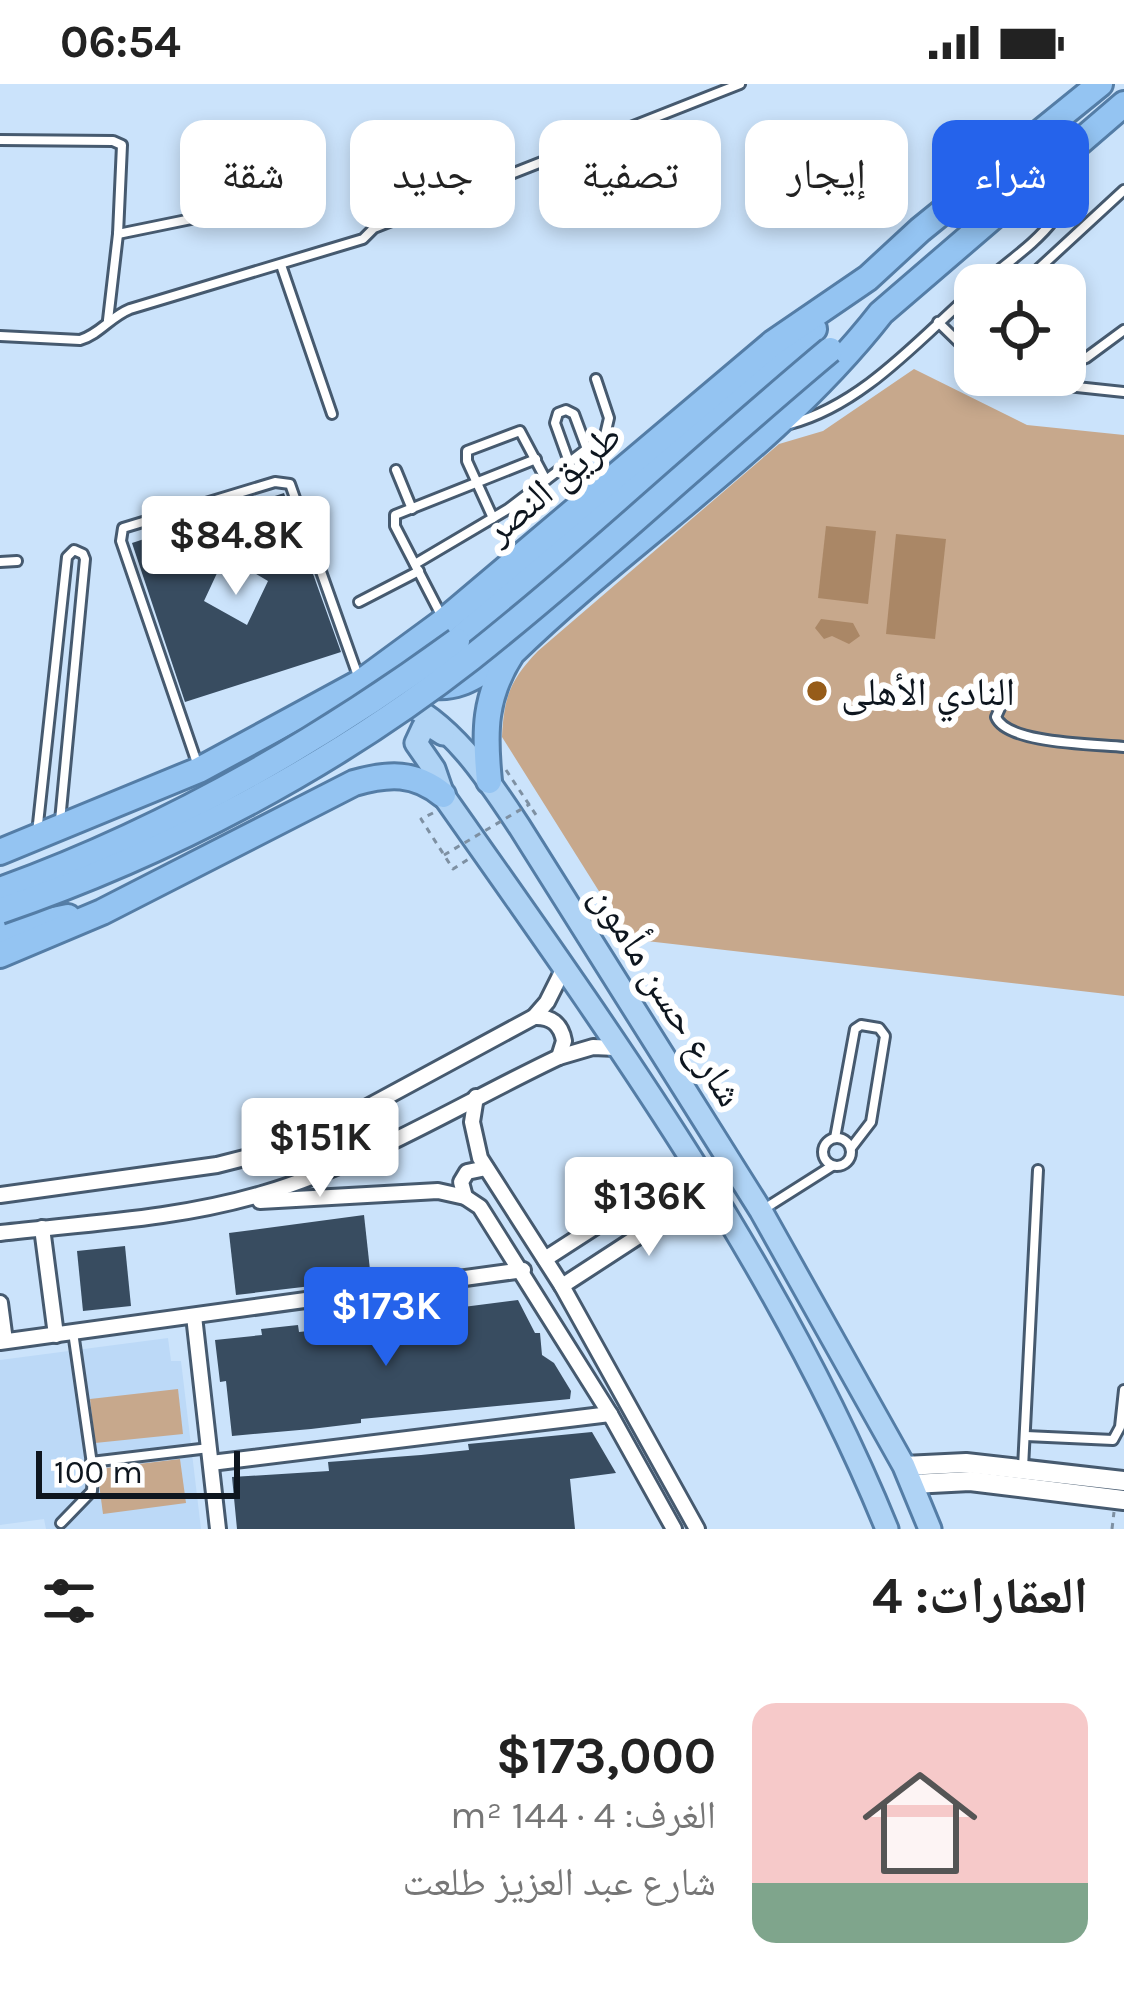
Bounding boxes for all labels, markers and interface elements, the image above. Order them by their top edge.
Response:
text: 06:54 [60,16,181,68]
chip: شقة [180,120,326,228]
chip: جديد [350,120,515,228]
chip: تصفية [539,120,721,228]
chip: إيجار [745,120,908,228]
chip: شراء [932,120,1089,228]
map controls [954,264,1086,396]
button: locate [954,264,1086,396]
street label: طريق النصر [474,412,631,555]
pin: $84.8K [138,496,334,598]
text: $84.8K [169,512,303,558]
place label: النادي الأهلى [841,669,1015,723]
marker: النادي الأهلى [804,678,830,704]
street label: شارع حسن مأمون [580,876,754,1115]
pin: $151K [236,1098,404,1200]
text: $151K [269,1114,371,1160]
pin: $136K [565,1157,733,1259]
text: $136K [592,1173,706,1219]
pin: $173K [302,1267,470,1369]
text: $173K [331,1283,441,1329]
scale bar [36,1445,240,1498]
text: 100 m [54,1453,143,1491]
text: العقارات: 4 [872,1566,1088,1626]
icon: filters [36,1568,102,1634]
text: $173,000 [496,1726,716,1786]
icon: home [848,1751,992,1895]
text: الغرف: 4 · 144 m² [450,1792,716,1838]
text: شارع عبد العزيز طلعت [403,1859,716,1905]

